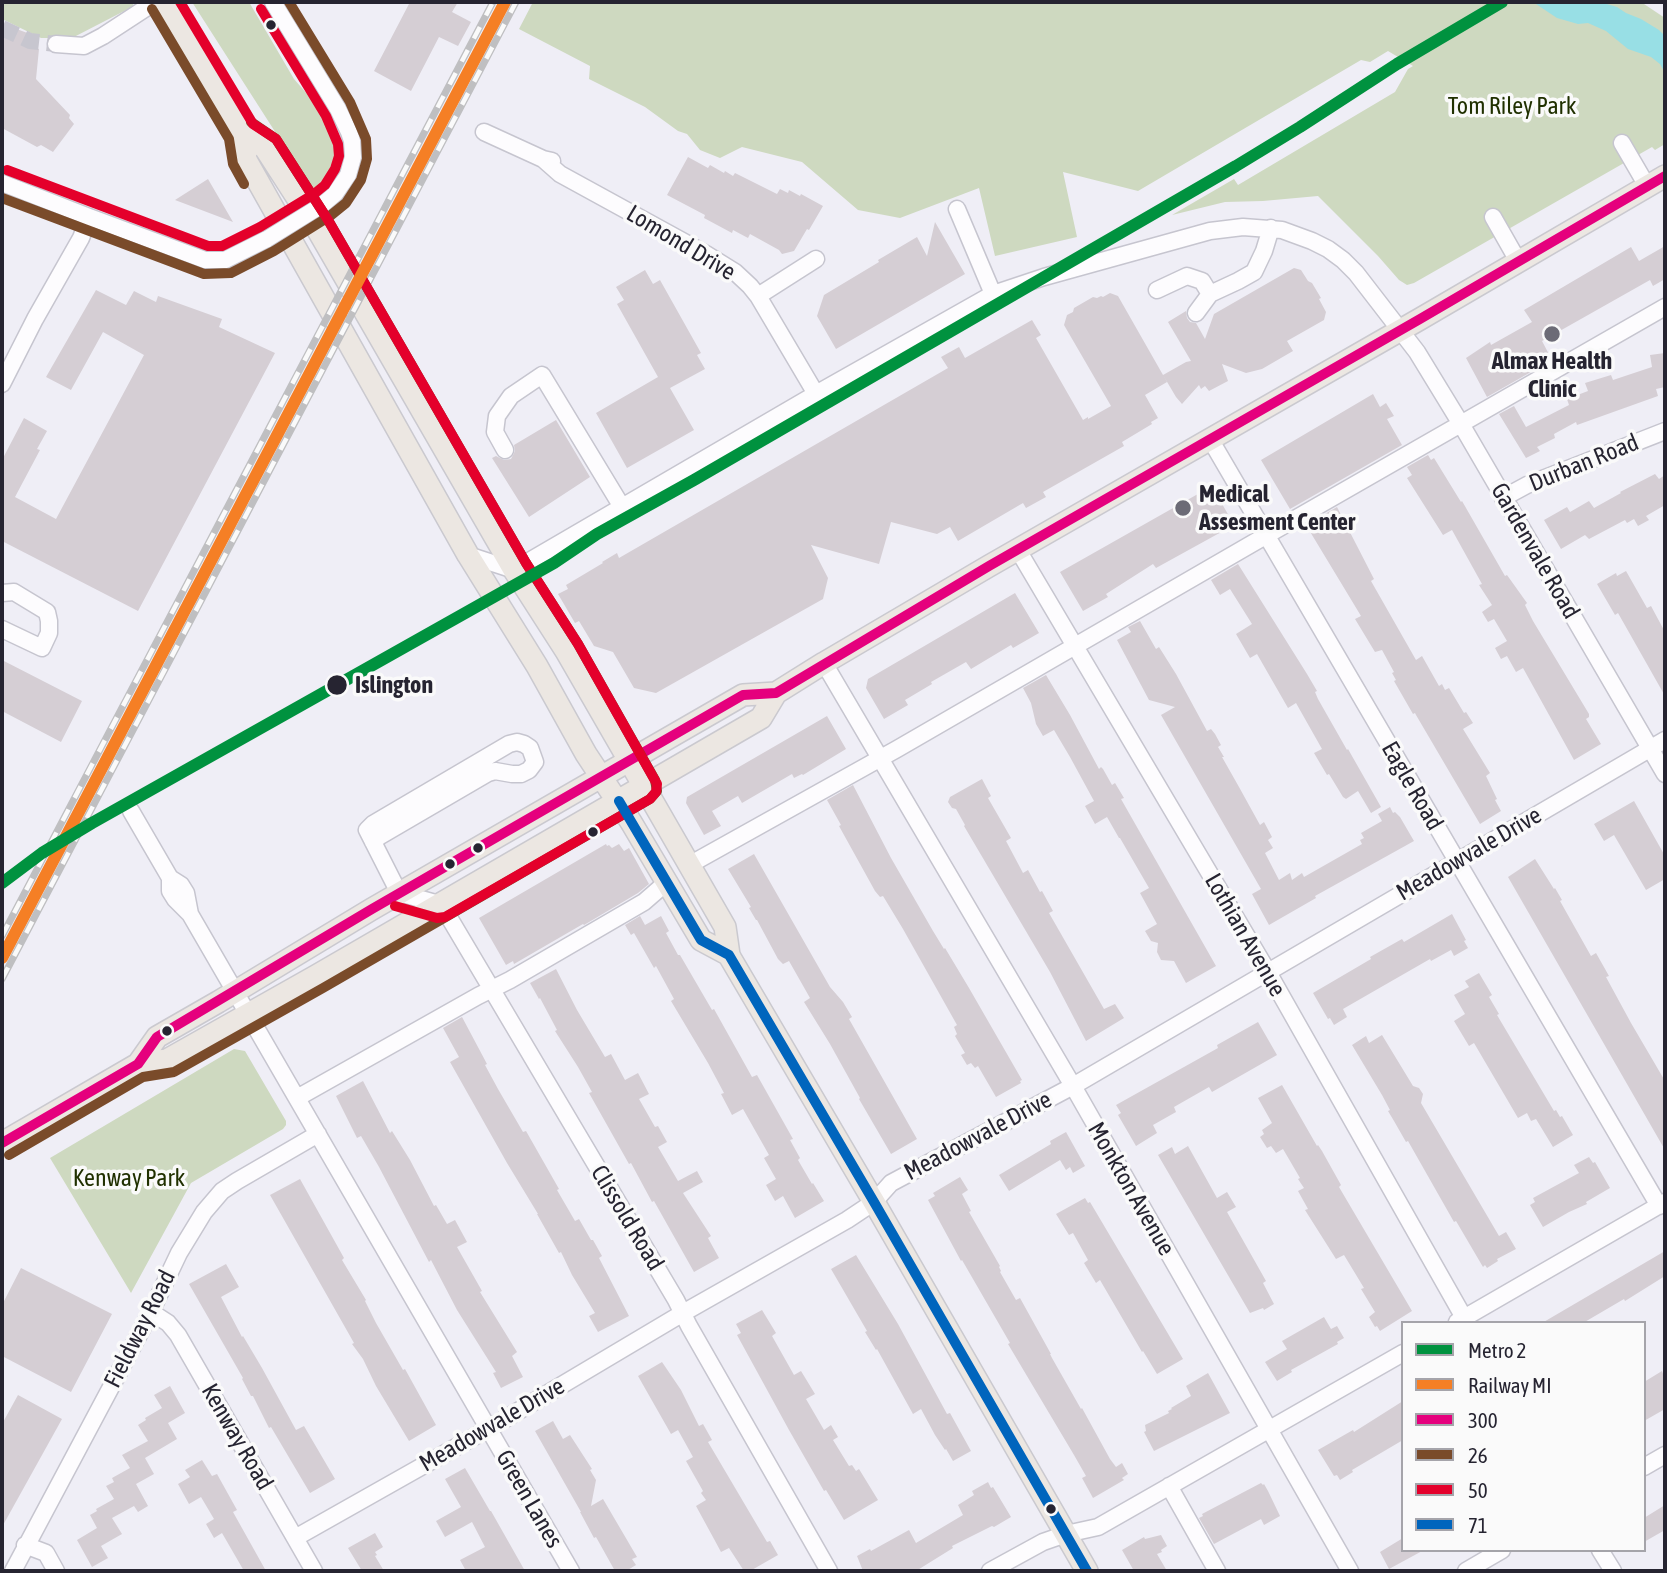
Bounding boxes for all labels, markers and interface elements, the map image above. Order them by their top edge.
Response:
unlabelled marker [264,18,278,32]
park label: Tom Riley Park [1448,92,1576,120]
street label: Lomond Drive [621,199,741,287]
marker: Almax Health Clinic [1542,324,1562,344]
place label: Almax Health Clinic [1492,347,1612,403]
street label: Durban Road [1525,428,1643,498]
street label: Gardenvale Road [1485,478,1585,624]
place label: Medical Assesment Center [1199,480,1355,536]
marker: Medical Assesment Center [1173,498,1193,518]
place label: Islington [355,671,433,699]
marker: Islington [325,673,349,697]
street label: Eagle Road [1375,736,1449,836]
street label: Meadowvale Drive [1391,801,1547,907]
unlabelled marker [586,825,600,839]
unlabelled marker [471,841,485,855]
unlabelled marker [443,857,457,871]
street label: Lothian Avenue [1198,868,1292,1002]
unlabelled marker [160,1024,174,1038]
street label: Meadowvale Drive [899,1085,1057,1187]
street label: Monkton Avenue [1081,1117,1181,1261]
street label: Clissold Road [584,1160,670,1276]
park label: Kenway Park [73,1164,185,1192]
street label: Fieldway Road [98,1266,182,1392]
legend [1401,1321,1646,1552]
text: Metro 2 [1468,1338,1526,1362]
street label: Meadowvale Drive [414,1372,570,1478]
text: Railway MI [1468,1373,1552,1397]
street label: Kenway Road [195,1379,279,1495]
text: 300 [1468,1408,1498,1432]
text: 26 [1468,1443,1488,1467]
street label: Green Lanes [490,1445,568,1553]
text: 50 [1468,1478,1488,1502]
unlabelled marker [1044,1502,1058,1516]
text: 71 [1468,1513,1488,1537]

